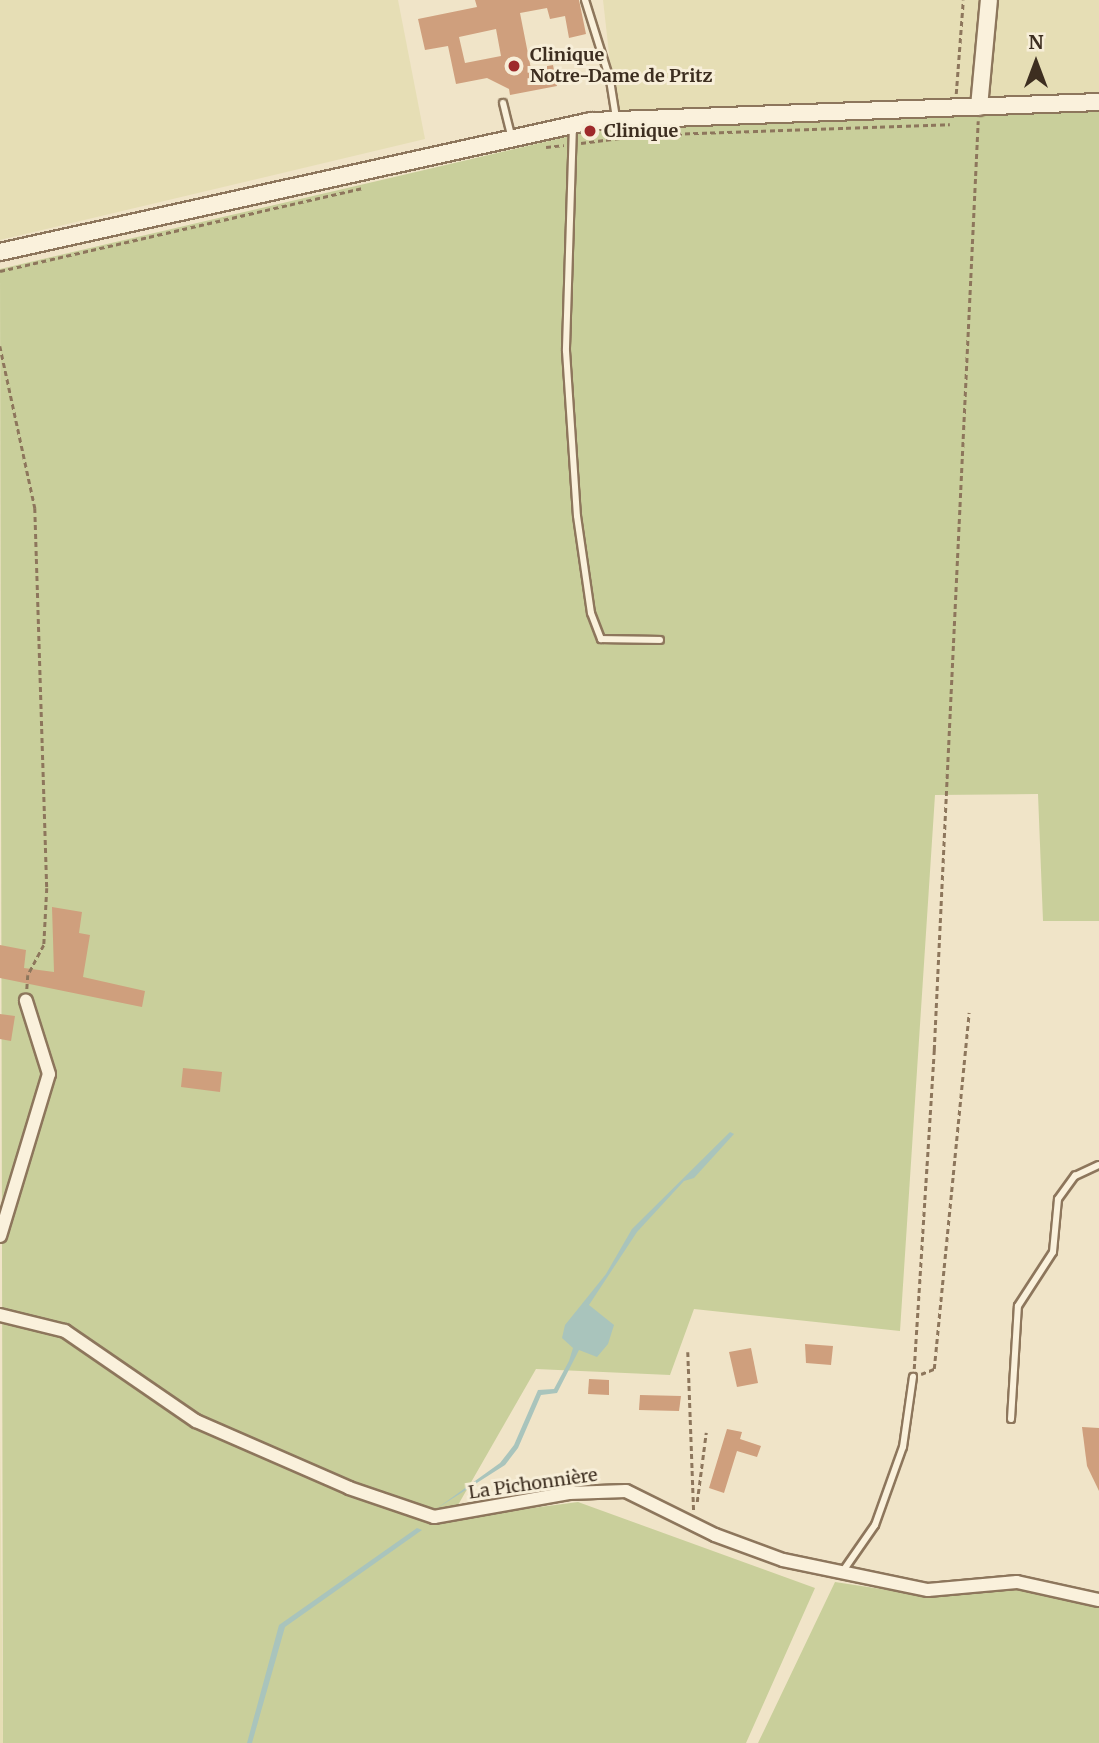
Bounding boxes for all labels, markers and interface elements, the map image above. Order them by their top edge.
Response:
north arrow [1001,28,1071,98]
text: N [1028,30,1044,54]
place label: Clinique Notre-Dame de Pritz [530,45,712,88]
marker: Clinique Notre-Dame de Pritz [504,56,524,76]
place label: Clinique [604,120,678,142]
marker: Clinique [582,123,598,139]
street label: La Pichonnière [467,1464,599,1504]

